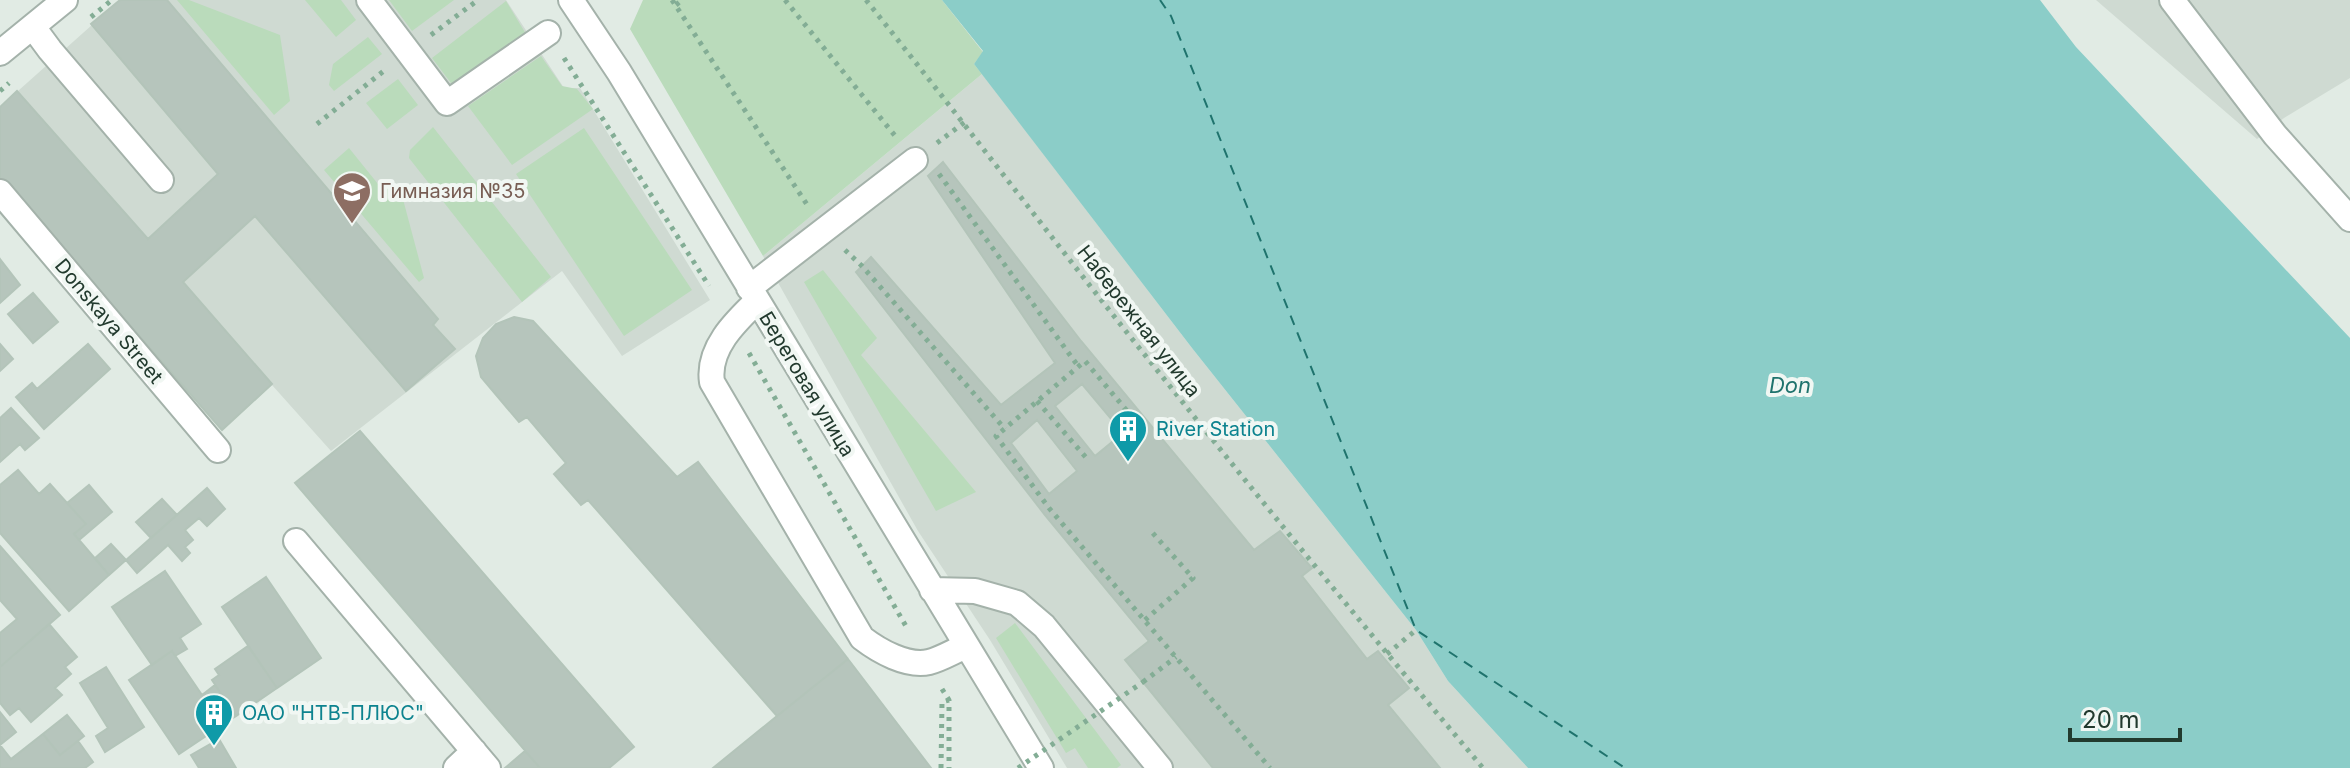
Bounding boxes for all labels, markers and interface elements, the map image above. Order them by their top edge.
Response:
school or university icon: Гимназия №35 [331,170,373,225]
place label: Гимназия №35 [380,179,526,203]
street label: Набережная улица [1072,240,1206,402]
street label: Donskaya Street [50,254,168,388]
street label: Береговая улица [754,307,860,461]
water label: Don [1769,372,1811,398]
building icon: River Station [1107,408,1149,463]
place label: River Station [1156,417,1275,441]
building icon: ОАО "НТВ-ПЛЮС" [193,692,235,747]
scale bar [2070,692,2180,742]
place label: ОАО "НТВ-ПЛЮС" [242,701,424,725]
text: 20 m [2082,705,2140,734]

